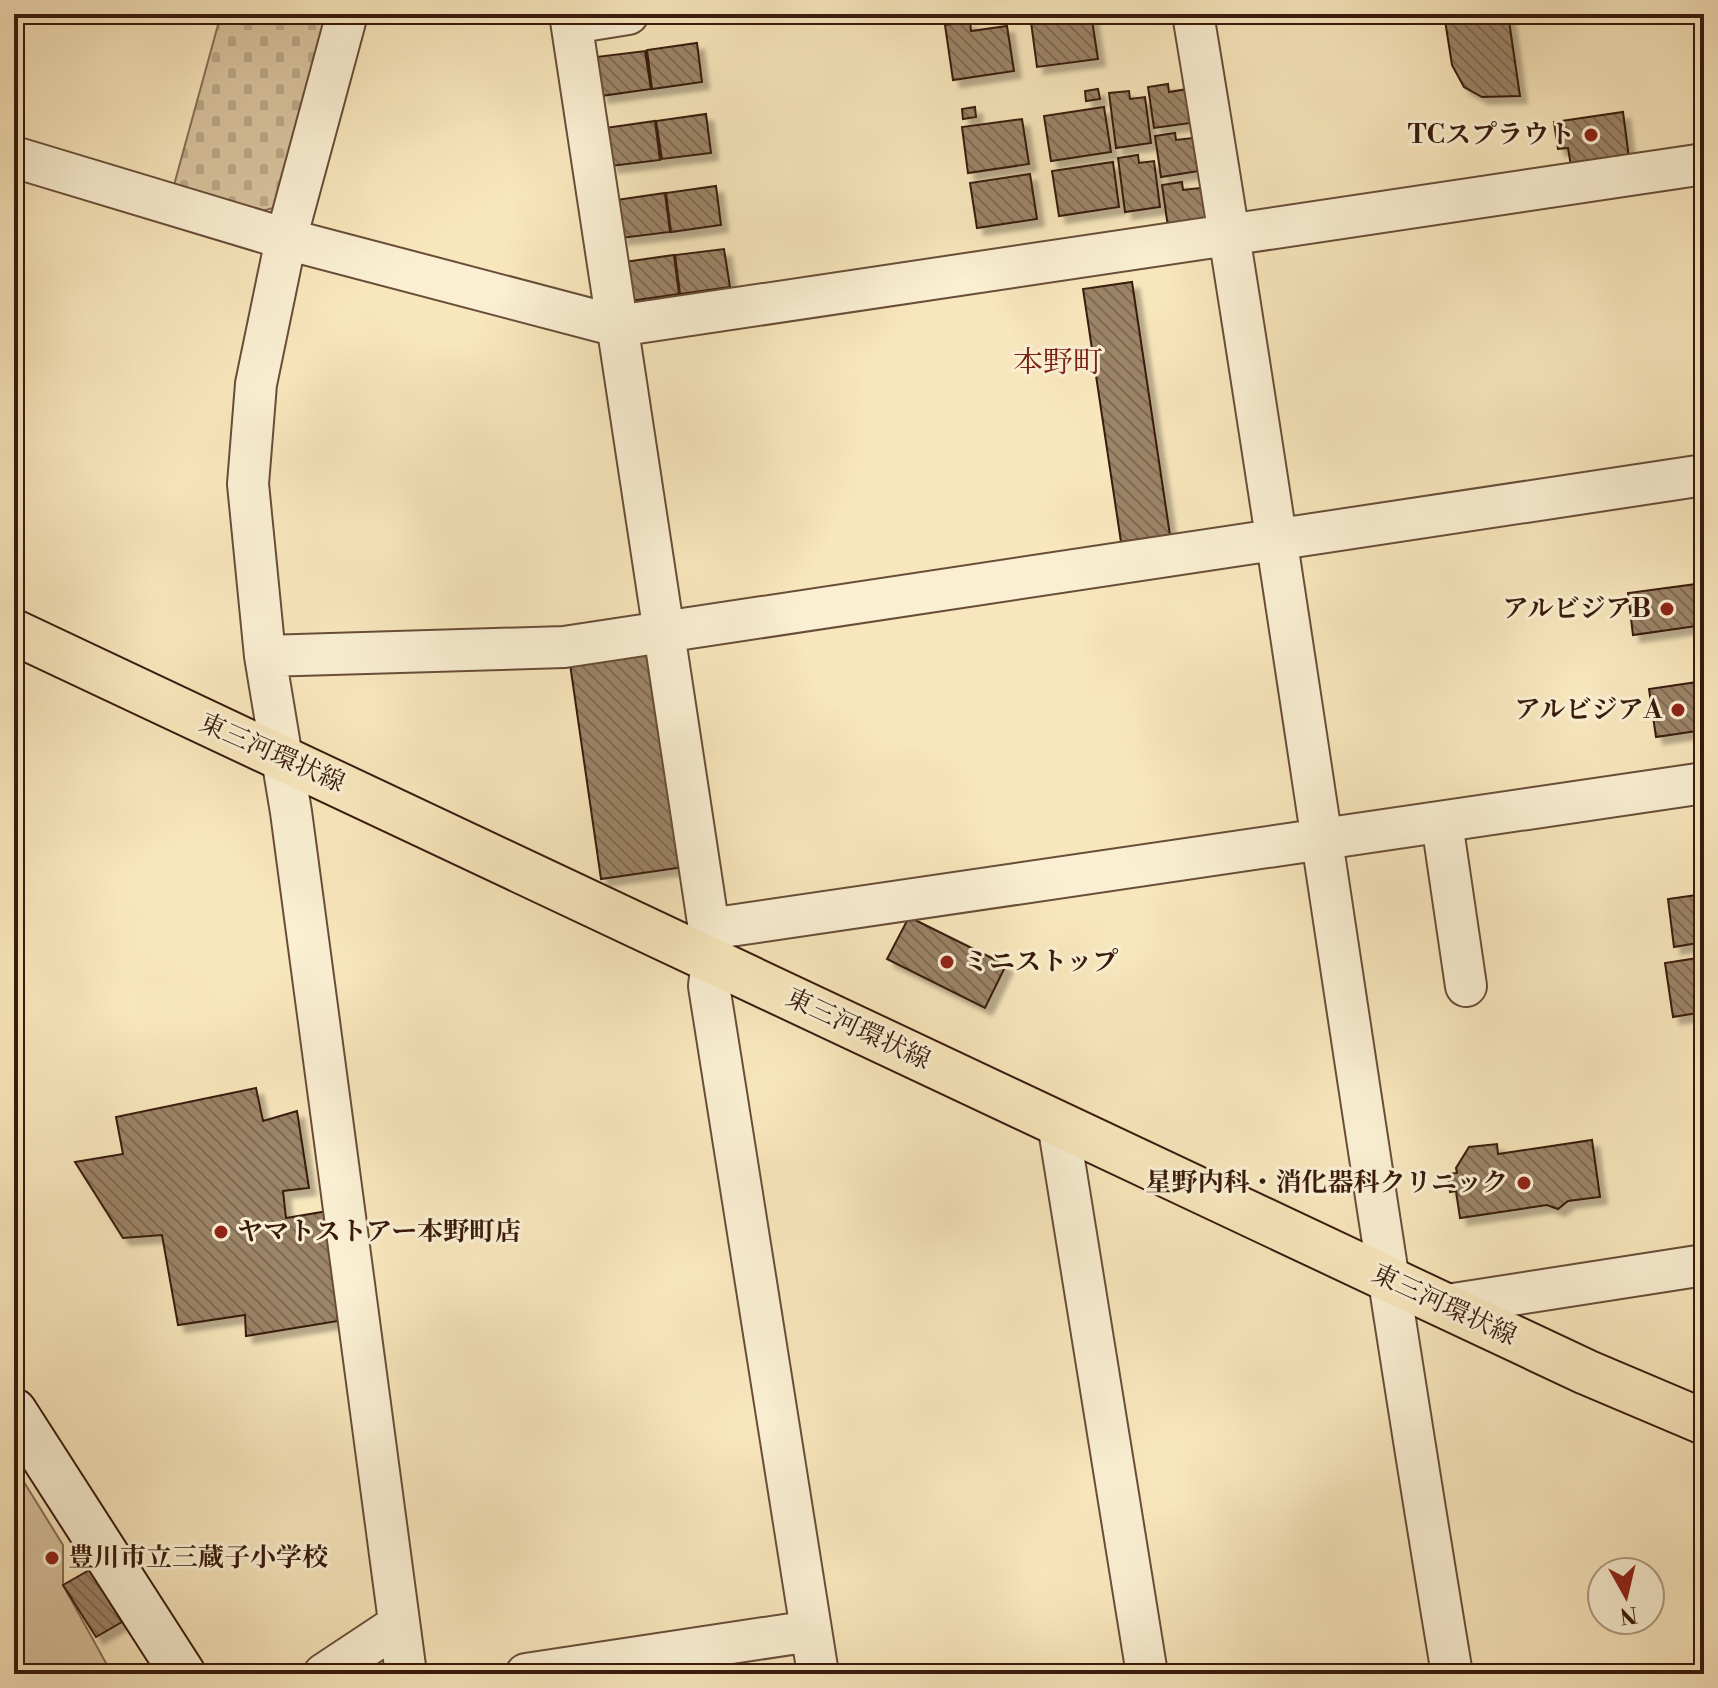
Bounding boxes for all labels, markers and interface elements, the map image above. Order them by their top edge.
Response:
place label: TCスプラウト [1408,119,1575,151]
marker: TCスプラウト [1582,126,1600,144]
district label: 本野町 [1013,344,1103,382]
place label: アルビジアB [1503,593,1651,625]
marker: アルビジアB [1658,600,1676,618]
place label: アルビジアA [1514,694,1662,726]
marker: アルビジアA [1669,701,1687,719]
street label: 東三河環状線 [194,707,350,799]
place label: ミニストップ [963,946,1118,978]
marker: ミニストップ [938,953,956,971]
street label: 東三河環状線 [781,982,935,1076]
place label: 星野内科・消化器科クリニック [1146,1167,1508,1199]
marker: 星野内科・消化器科クリニック [1515,1174,1533,1192]
place label: ヤマトストアー本野町店 [237,1216,521,1248]
marker: ヤマトストアー本野町店 [212,1223,230,1241]
street label: 東三河環状線 [1367,1258,1521,1352]
place label: 豊川市立三蔵子小学校 [68,1542,328,1574]
marker: 豊川市立三蔵子小学校 [43,1549,61,1567]
north arrow [1586,1556,1666,1636]
text: N [1617,1600,1639,1629]

